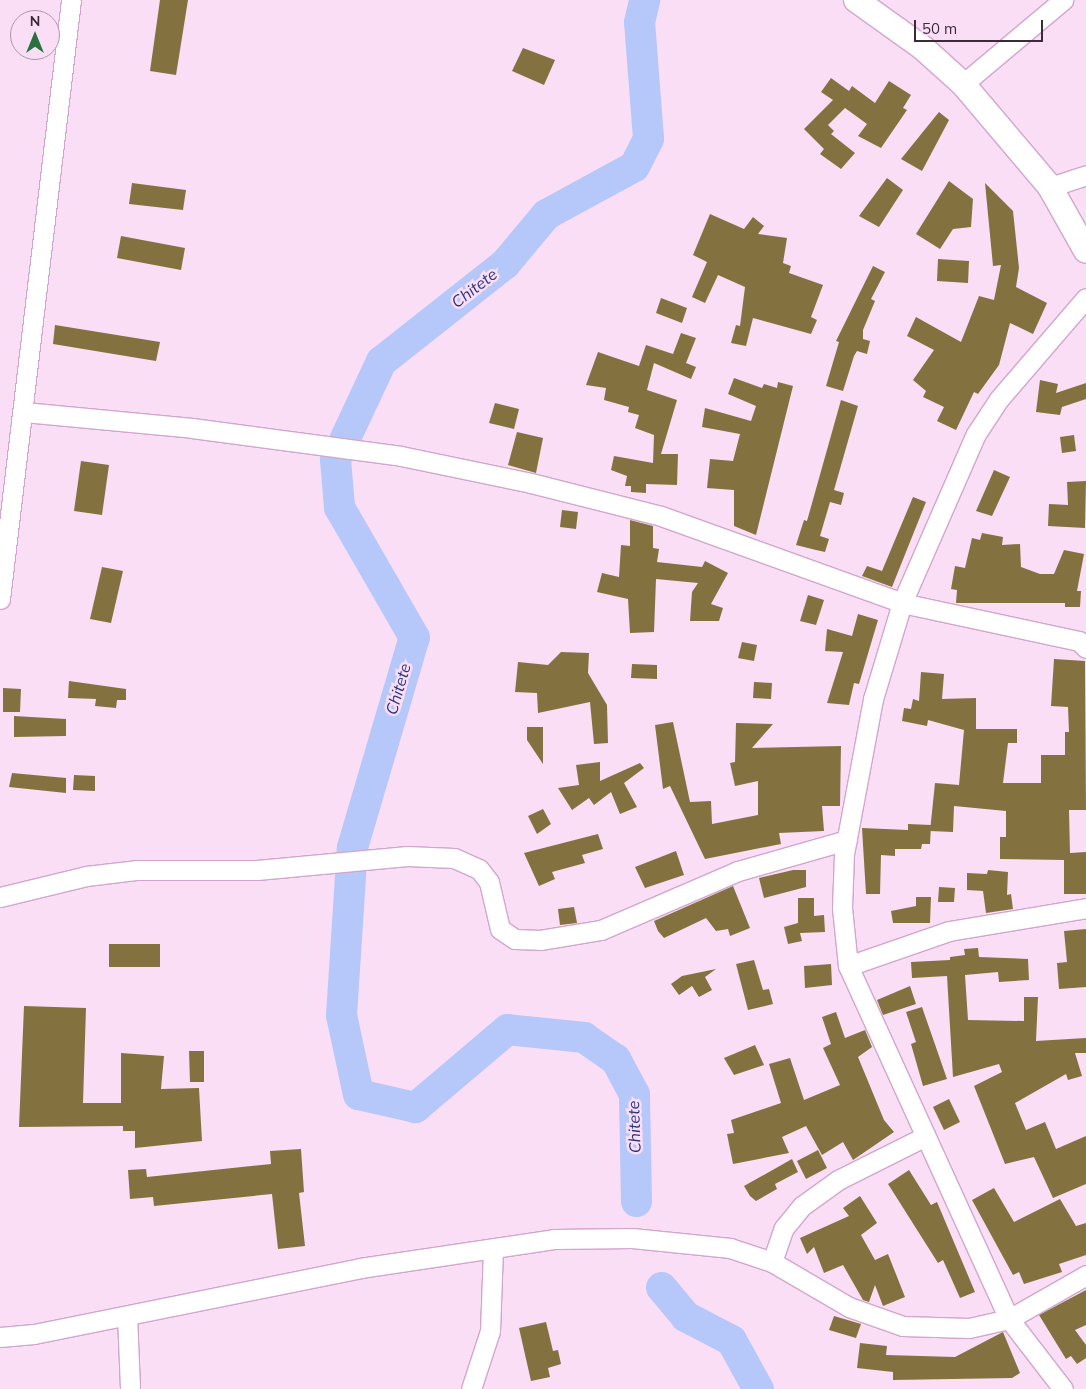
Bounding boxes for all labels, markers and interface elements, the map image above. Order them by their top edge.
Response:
north arrow [10,10,60,60]
scale bar [916,10,1045,42]
text: N [30,12,40,30]
text: 50 m [922,19,957,38]
water label: Chitete [447,264,501,312]
water label: Chitete [382,661,414,717]
water label: Chitete [623,1100,645,1154]

